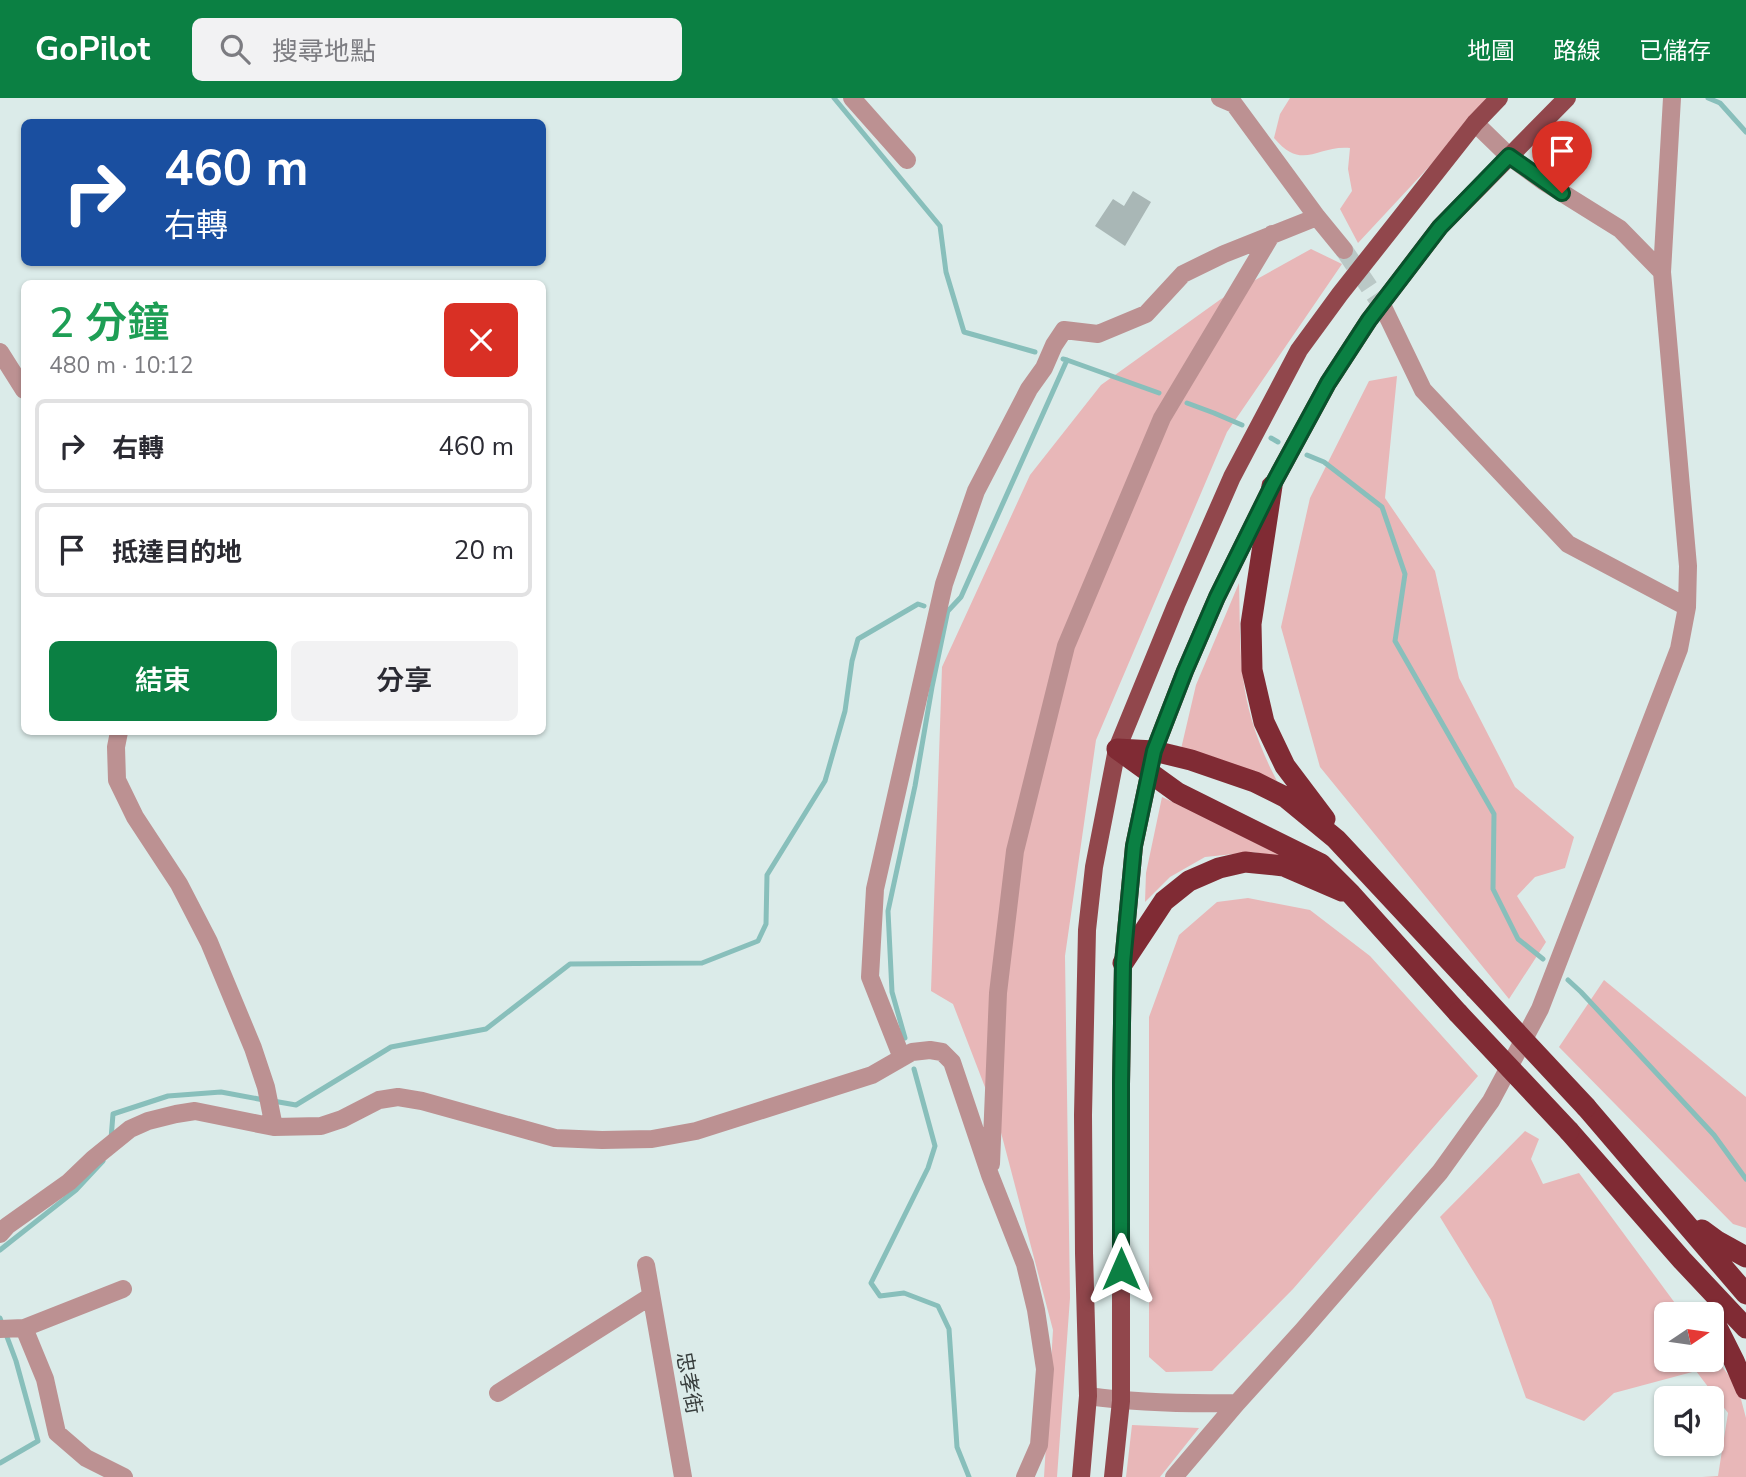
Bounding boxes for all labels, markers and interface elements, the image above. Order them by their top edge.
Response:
search box [192,18,682,81]
text: GoPilot [35,27,150,72]
icon: search [216,30,254,68]
text: 搜尋地點 [272,34,376,69]
text: 地圖 [1467,35,1515,67]
text: 路線 [1553,35,1601,67]
text: 已儲存 [1639,35,1711,67]
pin [1532,121,1592,193]
icon: arrive [1543,132,1581,170]
text: 460 m [164,135,308,202]
icon: right [49,147,140,238]
text: 右轉 [164,204,228,247]
text: 2 分鐘 [49,295,169,352]
button: close [444,303,518,377]
text: 480 m · 10:12 [49,350,194,381]
icon: right [53,427,91,465]
text: 460 m [438,429,514,464]
text: 右轉 [112,431,164,466]
icon: arrive [53,531,91,569]
text: 20 m [454,533,514,568]
text: 抵達目的地 [112,535,242,570]
button: 結束 [49,641,277,721]
button: 分享 [291,641,518,721]
position arrow [1084,1232,1158,1306]
north arrow [1654,1302,1724,1372]
map controls [1654,1302,1724,1456]
street label: 忠孝街 [670,1350,708,1416]
button: sound [1654,1386,1724,1456]

